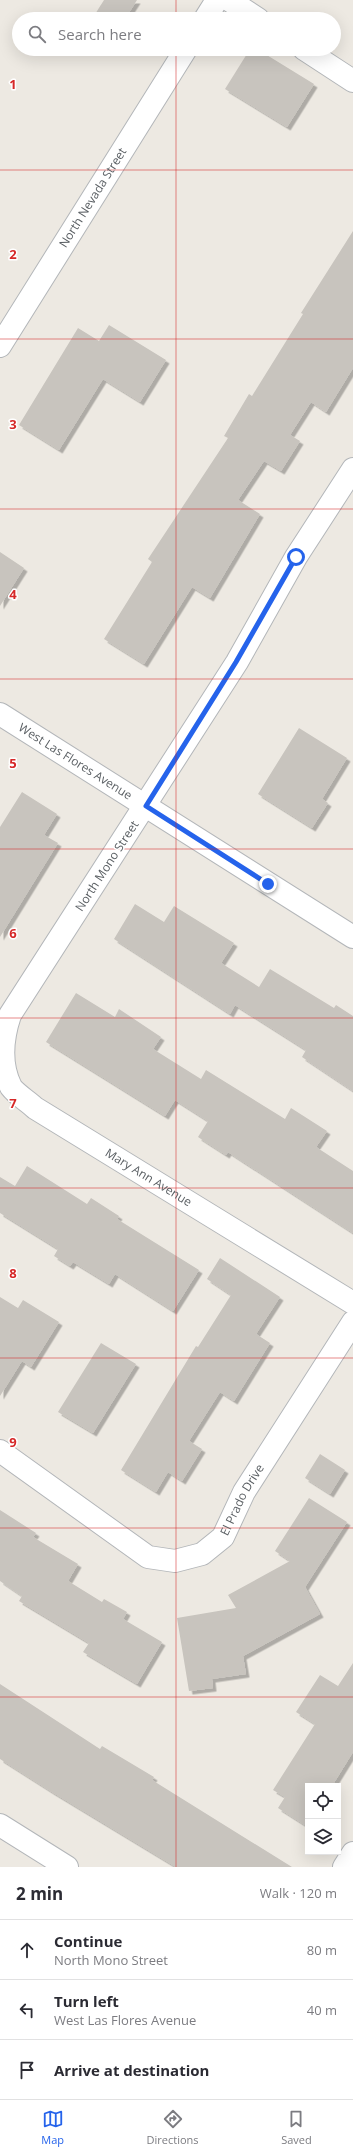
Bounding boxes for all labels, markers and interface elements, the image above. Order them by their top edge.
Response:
search box [12,12,341,56]
icon: search [26,23,48,45]
text: Search here [58,24,142,44]
text: 1 [9,75,17,93]
street label: North Nevada Street [55,144,130,251]
text: 2 [9,245,17,263]
text: 3 [9,415,17,433]
route start [287,548,305,566]
text: 4 [9,585,17,603]
street label: West Las Flores Avenue [15,719,136,804]
text: 5 [9,754,17,772]
street label: North Mono Street [71,817,142,914]
route end [259,875,277,893]
text: 6 [9,924,17,942]
text: 7 [9,1094,17,1112]
street label: Mary Ann Avenue [102,1144,196,1210]
text: 8 [9,1264,17,1282]
text: 9 [9,1433,17,1451]
street label: El Prado Drive [216,1460,268,1538]
map controls [305,1783,341,1855]
button: locate [305,1783,341,1819]
button: layers [305,1819,341,1855]
text: 2 min [16,1882,63,1905]
text: Walk · 120 m [260,1884,337,1902]
text: Continue [54,1931,122,1951]
icon: ahead [16,1939,38,1961]
text: 80 m [307,1941,337,1959]
text: North Mono Street [54,1951,168,1969]
text: Turn left [54,1991,119,2011]
icon: left [16,1999,38,2021]
text: 40 m [307,2001,337,2019]
text: West Las Flores Avenue [54,2011,196,2029]
icon: arrive [16,2059,38,2081]
text: Arrive at destination [54,2060,209,2080]
tab: Map [41,2108,64,2147]
tab: Directions [147,2108,199,2147]
tab: Saved [281,2108,312,2147]

